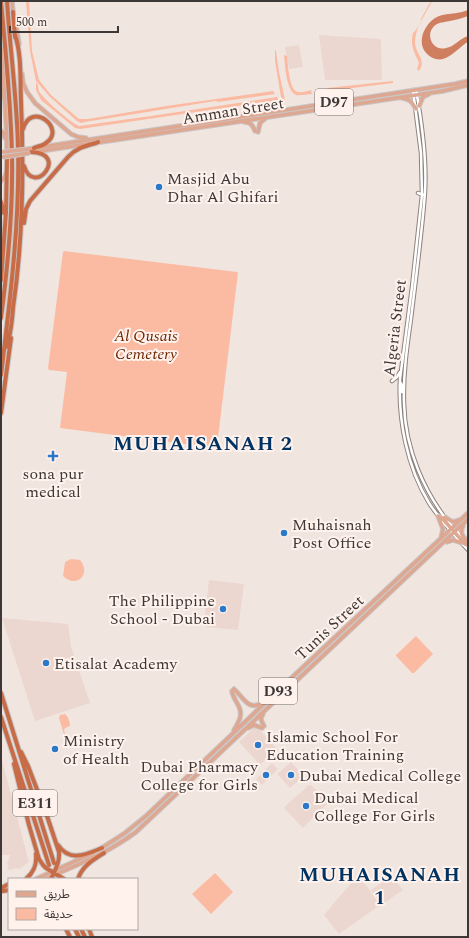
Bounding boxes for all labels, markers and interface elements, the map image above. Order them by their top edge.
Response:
scale bar [10,8,118,34]
text: 500 m [16,13,47,32]
road number: D97 [315,89,353,115]
street label: Amman Street [181,91,286,131]
place label: Masjid Abu Dhar Al Ghifari [167,167,279,209]
marker: Masjid Abu Dhar Al Ghifari [154,182,164,192]
street label: Algeria Street [377,278,413,378]
park label: Al Qusais Cemetery [113,324,178,366]
district label: MUHAISANAH 2 [113,429,293,459]
marker: sona pur medical [47,450,59,462]
place label: sona pur medical [22,462,84,504]
place label: Muhaisnah Post Office [292,513,372,555]
marker: Muhaisnah Post Office [279,528,289,538]
place label: The Philippine School - Dubai [109,589,215,631]
street label: Tunis Street [290,589,370,666]
marker: The Philippine School - Dubai [218,604,228,614]
place label: Etisalat Academy [54,652,178,676]
marker: Etisalat Academy [41,658,51,668]
road number: D93 [259,678,297,704]
place label: Islamic School For Education Training [266,725,404,767]
place label: Ministry of Health [63,729,129,771]
marker: Islamic School For Education Training [253,740,263,750]
marker: Ministry of Health [50,744,60,754]
place label: Dubai Pharmacy College for Girls [140,755,259,797]
place label: Dubai Medical College [299,764,461,788]
marker: Dubai Pharmacy College for Girls [261,770,271,780]
marker: Dubai Medical College [286,770,296,780]
place label: Dubai Medical College For Girls [314,786,435,828]
road number: E311 [13,790,57,816]
marker: Dubai Medical College For Girls [301,801,311,811]
district label: MUHAISANAH 1 [299,860,461,913]
legend [8,878,138,930]
text: طريق [44,885,70,904]
text: حديقة [44,905,73,924]

